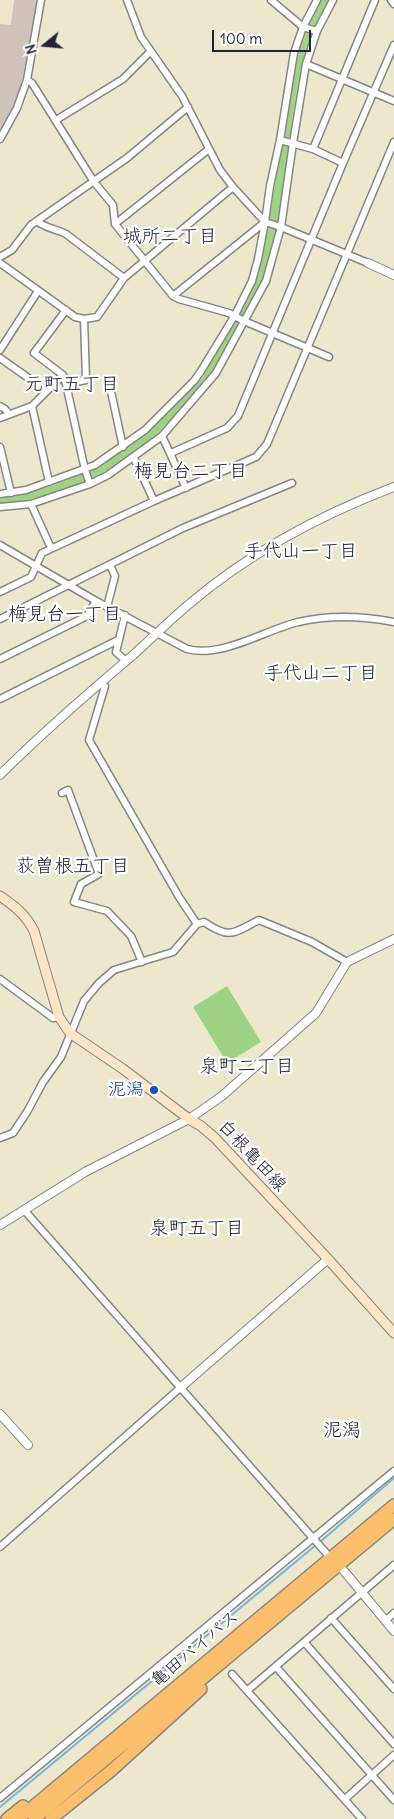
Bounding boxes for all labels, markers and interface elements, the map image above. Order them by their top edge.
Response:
north arrow [20,20,70,70]
scale bar [214,20,313,52]
text: 100 m [220,29,262,48]
text: N [21,42,41,57]
district label: 城所二丁目 [123,226,217,248]
district label: 元町五丁目 [25,374,119,396]
district label: 梅見台二丁目 [134,461,248,483]
district label: 手代山一丁目 [244,541,358,563]
district label: 梅見台一丁目 [8,604,122,626]
district label: 手代山二丁目 [264,663,378,685]
district label: 荻曽根五丁目 [16,856,130,878]
district label: 泉町二丁目 [200,1056,294,1078]
place label: 泥潟 [108,1079,144,1101]
marker: 泥潟 [148,1084,160,1096]
street label: 白根亀田線 [213,1116,291,1196]
district label: 泉町五丁目 [150,1218,244,1240]
district label: 泥潟 [323,1420,361,1442]
street label: 亀田バイパス [147,1606,243,1692]

